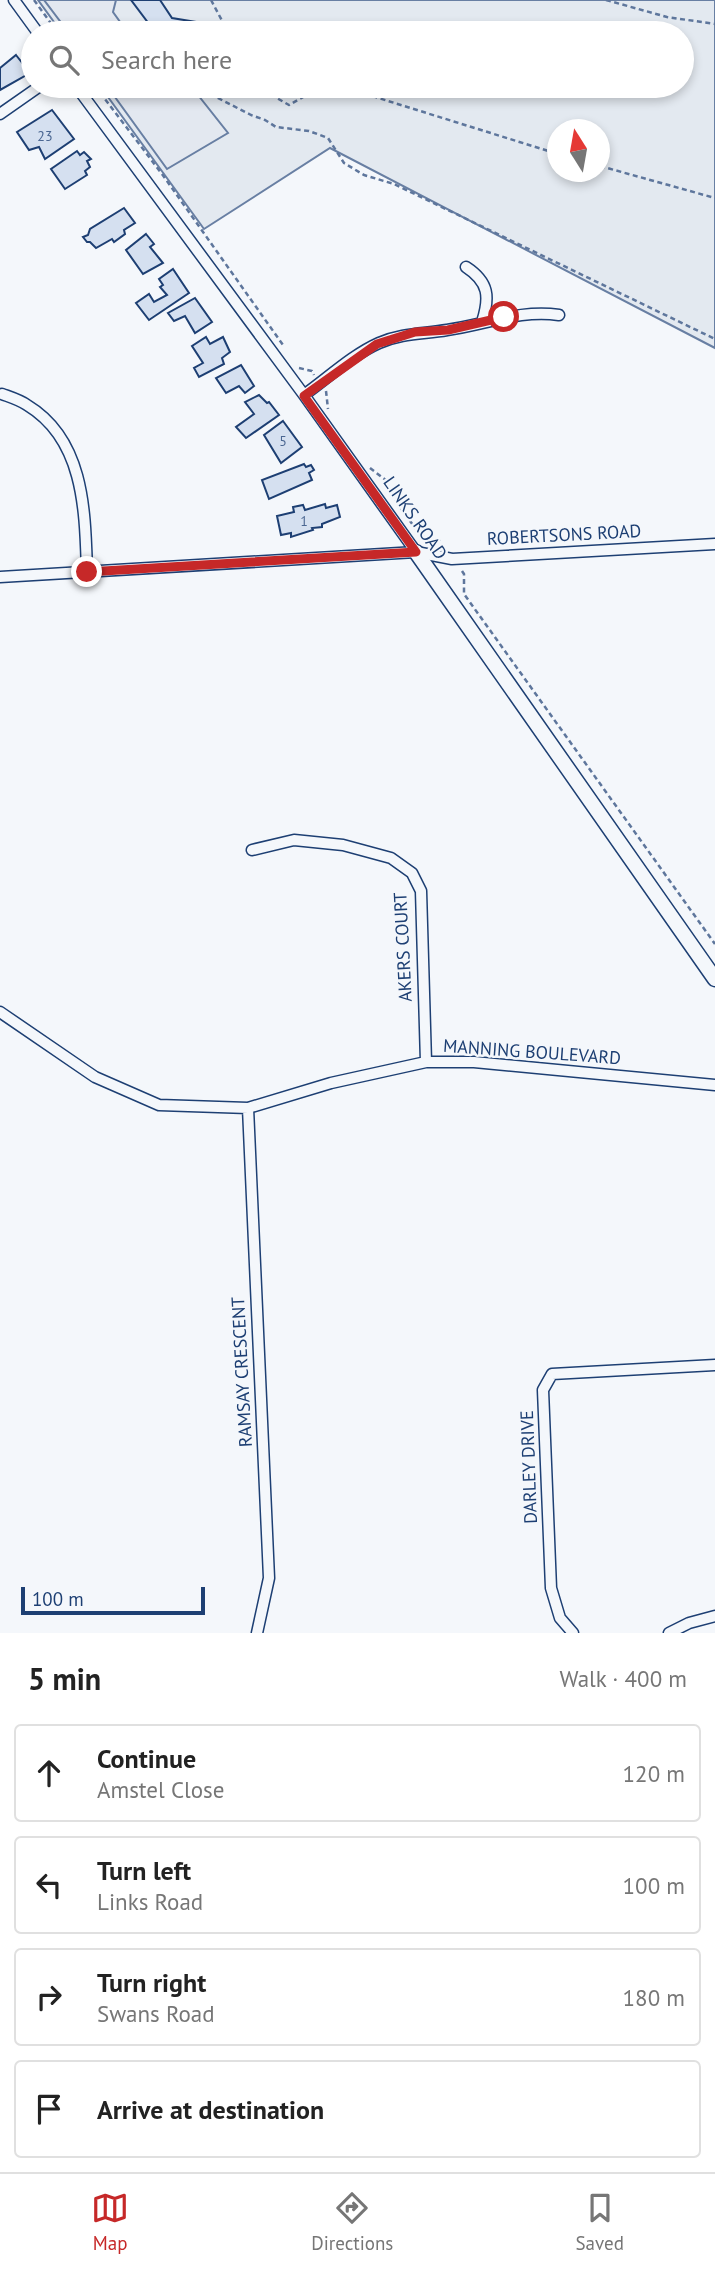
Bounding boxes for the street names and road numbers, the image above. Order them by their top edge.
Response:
street label: LINKS ROAD [378,472,452,564]
street label: ROBERTSONS ROAD [486,519,642,550]
street label: AKERS COURT [388,892,417,1002]
street label: MANNING BOULEVARD [442,1034,622,1069]
street label: RAMSAY CRESCENT [226,1296,257,1448]
street label: DARLEY DRIVE [515,1410,542,1524]

